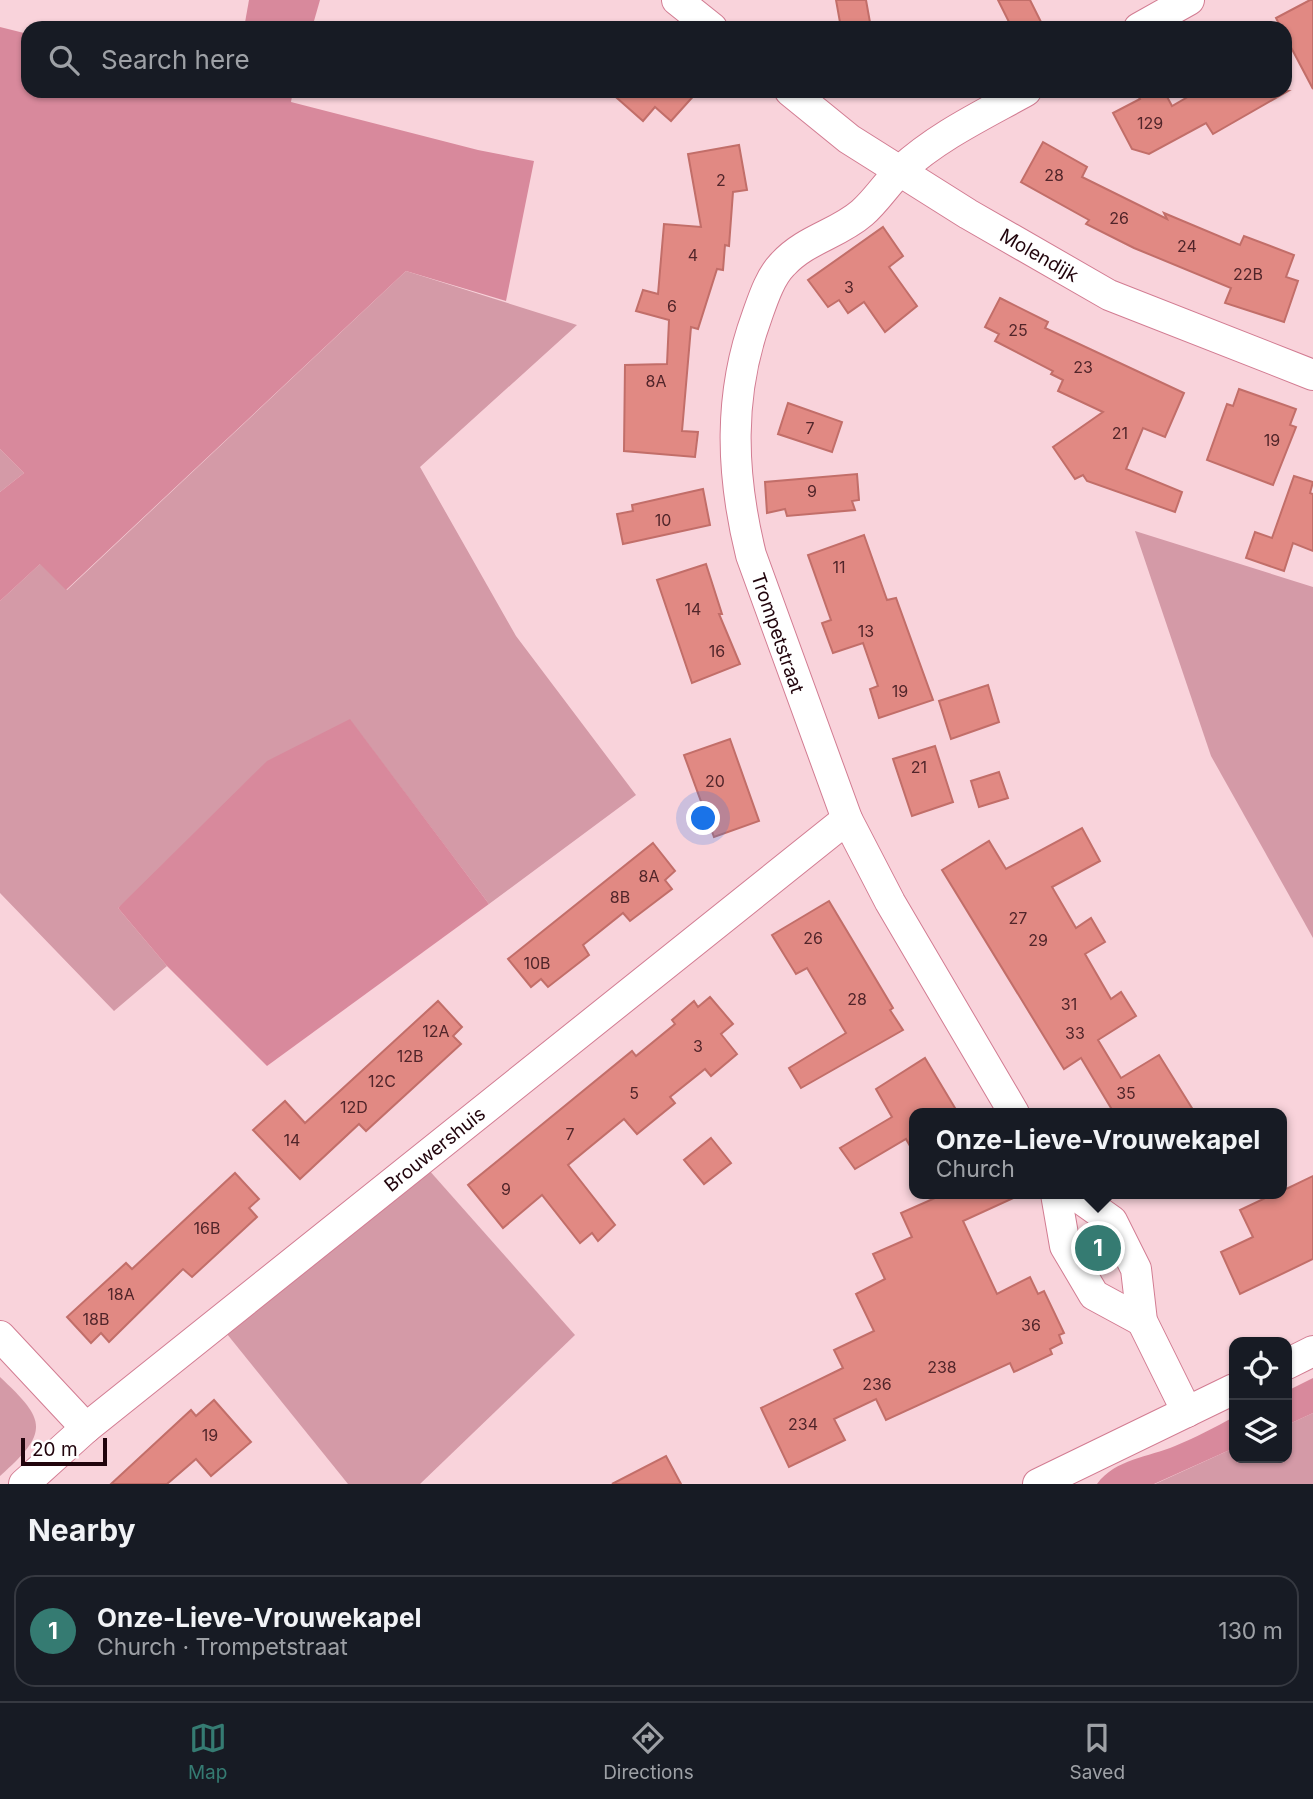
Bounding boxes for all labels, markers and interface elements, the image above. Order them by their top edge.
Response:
search box [21,21,1292,98]
icon: search [45,41,83,79]
text: Search here [101,44,250,75]
house number: 129 [1137,113,1163,133]
house number: 28 [1044,165,1064,185]
house number: 2 [716,170,726,190]
house number: 26 [1109,208,1129,228]
street label: Molendijk [996,224,1083,287]
house number: 24 [1177,236,1197,256]
house number: 4 [688,245,698,265]
house number: 22B [1233,264,1263,284]
house number: 3 [844,277,854,297]
house number: 6 [667,296,677,316]
house number: 25 [1008,320,1028,340]
house number: 23 [1073,357,1093,377]
house number: 8A [646,371,666,391]
house number: 7 [805,418,815,438]
house number: 21 [1112,423,1128,443]
house number: 19 [1264,430,1280,450]
house number: 9 [807,481,817,501]
house number: 10 [655,510,671,530]
house number: 11 [832,557,846,577]
street label: Trompetstraat [746,570,809,696]
house number: 14 [685,599,701,619]
house number: 13 [858,621,874,641]
house number: 16 [709,641,725,661]
house number: 19 [892,681,908,701]
house number: 21 [911,757,927,777]
house number: 20 [705,771,725,791]
your location [686,801,720,835]
house number: 8A [639,866,659,886]
house number: 8B [610,887,630,907]
house number: 27 [1009,908,1027,928]
house number: 26 [803,928,823,948]
house number: 29 [1028,930,1048,950]
house number: 10B [523,953,551,973]
house number: 28 [847,989,867,1009]
house number: 31 [1061,994,1077,1014]
house number: 12A [422,1021,450,1041]
house number: 33 [1065,1023,1085,1043]
house number: 3 [693,1036,703,1056]
house number: 12B [397,1046,423,1066]
house number: 12C [368,1071,396,1091]
house number: 5 [629,1083,639,1103]
house number: 35 [1116,1083,1136,1103]
house number: 12D [340,1097,368,1117]
street label: Brouwershuis [380,1102,490,1197]
popup [909,1108,1287,1199]
house number: 7 [565,1124,575,1144]
text: Onze-Lieve-Vrouwekapel [936,1124,1260,1155]
house number: 14 [284,1130,300,1150]
text: Church [936,1155,1015,1183]
house number: 9 [501,1179,511,1199]
house number: 16B [194,1218,220,1238]
pin: 1 [1075,1222,1121,1274]
house number: 18A [107,1284,135,1304]
house number: 18B [83,1309,109,1329]
house number: 36 [1021,1315,1041,1335]
map controls [1229,1337,1292,1463]
button: locate [1229,1337,1292,1400]
house number: 238 [927,1357,957,1377]
house number: 236 [862,1374,892,1394]
button: layers [1229,1400,1292,1463]
house number: 234 [788,1414,818,1434]
house number: 19 [202,1425,218,1445]
scale bar [21,1435,107,1467]
text: 20 m [32,1438,78,1461]
text: Nearby [28,1512,136,1548]
text: Onze-Lieve-Vrouwekapel [97,1602,421,1633]
text: 1 [48,1617,58,1645]
text: 130 m [1218,1617,1283,1645]
text: Church · Trompetstraat [97,1633,348,1661]
tab: Map [188,1719,227,1784]
tab: Directions [603,1719,694,1784]
tab: Saved [1069,1719,1125,1784]

